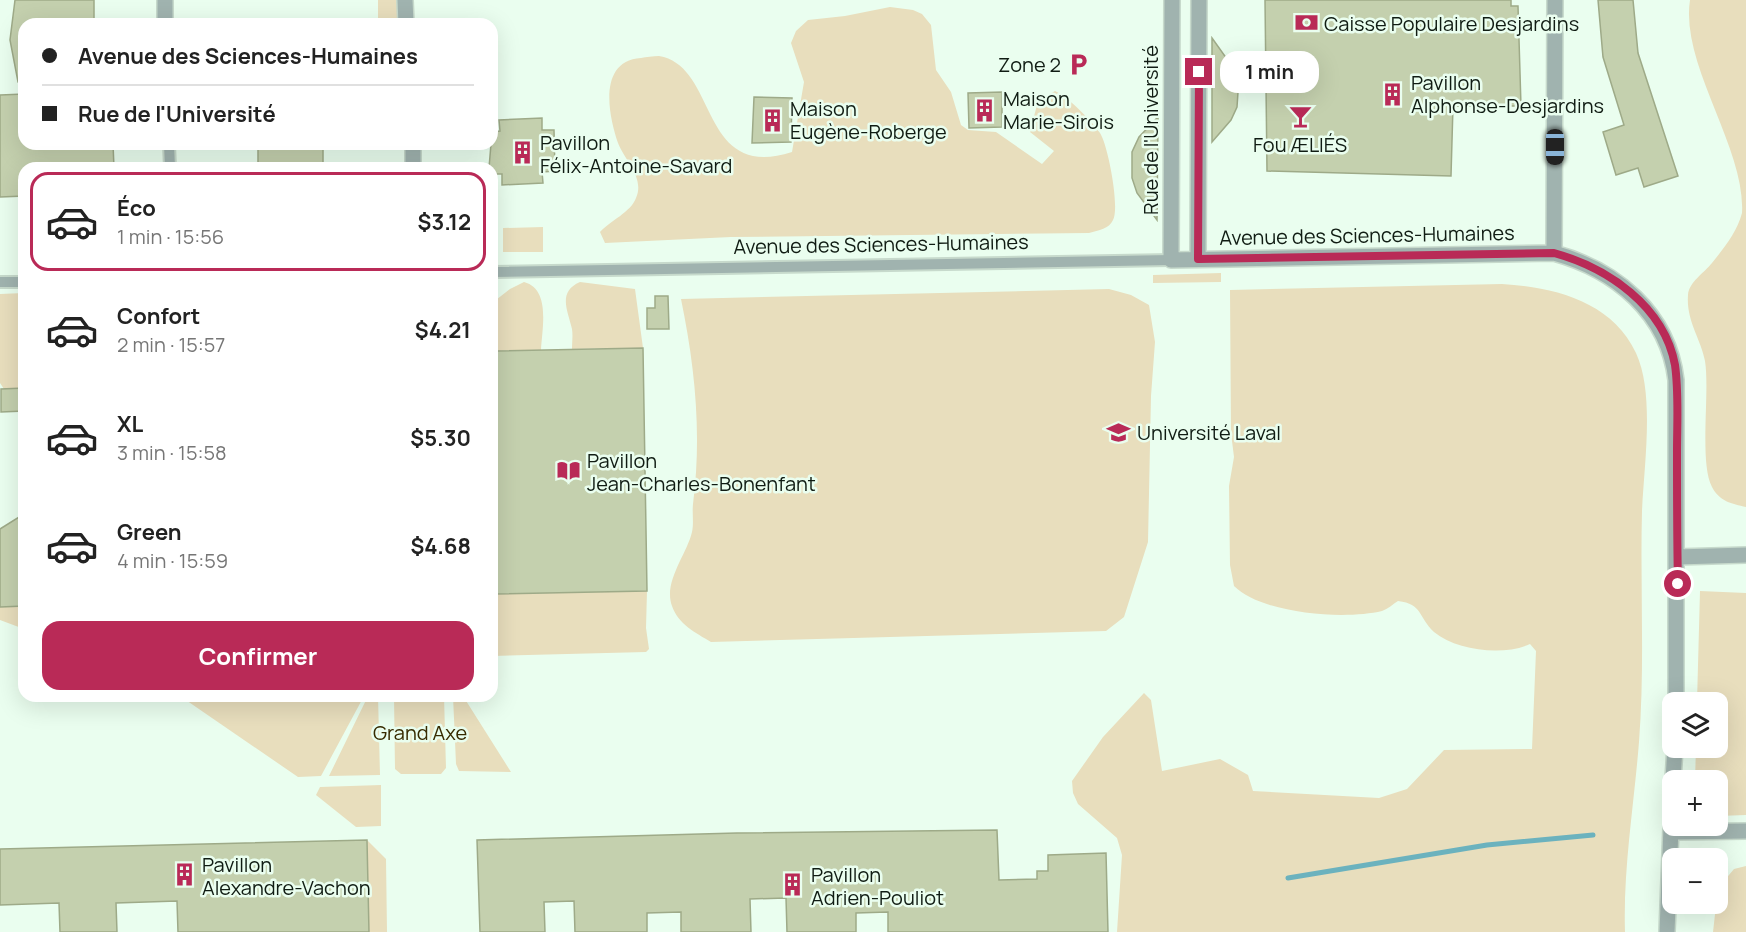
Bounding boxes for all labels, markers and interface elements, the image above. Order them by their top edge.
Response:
bank icon: Caisse Populaire Desjardins [1293,10,1319,36]
place label: Caisse Populaire Desjardins [1324,10,1579,37]
text: Avenue des Sciences-Humaines [78,41,418,71]
street label: Rue de l'Université [1137,45,1164,215]
place label: Zone 2 [998,51,1061,78]
parking icon: Zone 2 [1066,51,1092,77]
callout: 1 min [1220,51,1319,93]
route end [1185,58,1212,85]
text: 1 min [1245,58,1294,85]
place label: Pavillon Alphonse-Desjardins [1411,69,1604,119]
building icon: Pavillon Alphonse-Desjardins [1380,81,1406,107]
place label: Maison Marie-Sirois [1003,85,1114,135]
place label: Maison Eugène-Roberge [790,95,947,145]
building icon: Maison Marie-Sirois [972,97,998,123]
text: Rue de l'Université [78,99,276,129]
bar icon: Fou ÆLIÉS [1287,103,1313,129]
building icon: Maison Eugène-Roberge [759,107,785,133]
place label: Pavillon Félix-Antoine-Savard [540,129,732,179]
car [1546,129,1564,165]
place label: Fou ÆLIÉS [1253,131,1347,158]
building icon: Pavillon Félix-Antoine-Savard [509,140,535,166]
text: Éco [117,193,156,223]
icon: car [45,195,99,249]
text: $3.12 [418,207,471,237]
street label: Avenue des Sciences-Humaines [1219,219,1515,251]
text: 1 min · 15:56 [117,223,224,250]
street label: Avenue des Sciences-Humaines [733,228,1029,260]
text: Confort [117,301,200,331]
icon: car [45,303,99,357]
text: $4.21 [415,315,471,345]
text: 2 min · 15:57 [117,331,225,358]
text: XL [117,409,143,439]
icon: car [45,411,99,465]
school or university icon: Université Laval [1106,419,1132,445]
place label: Université Laval [1137,419,1281,446]
text: $5.30 [410,423,471,453]
text: 3 min · 15:58 [117,439,227,466]
place label: Pavillon Jean-Charles-Bonenfant [587,447,816,497]
library icon: Pavillon Jean-Charles-Bonenfant [556,458,582,484]
text: Green [117,517,182,547]
icon: car [45,519,99,573]
text: $4.68 [410,531,471,561]
text: 4 min · 15:59 [117,547,228,574]
route start [1664,570,1691,597]
button: Confirmer [42,621,474,690]
map controls [1662,692,1728,914]
button: layers [1662,692,1728,758]
park label: Grand Axe [373,719,467,746]
button: + [1662,770,1728,836]
button: − [1662,848,1728,914]
place label: Pavillon Alexandre-Vachon [202,851,371,901]
place label: Pavillon Adrien-Pouliot [811,861,944,911]
building icon: Pavillon Alexandre-Vachon [171,862,197,888]
building icon: Pavillon Adrien-Pouliot [780,872,806,898]

